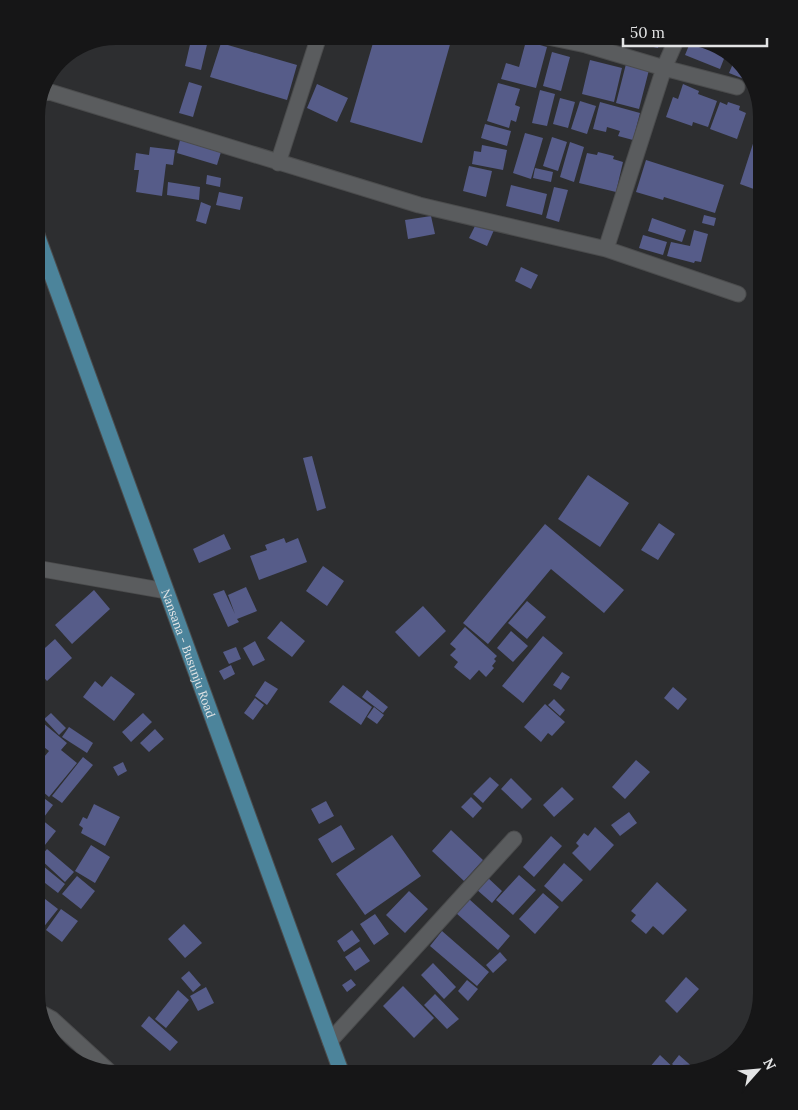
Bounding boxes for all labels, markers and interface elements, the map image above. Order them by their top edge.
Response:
scale bar [623,15,767,47]
text: 50 m [630,23,665,42]
street label: Nansana - Busunju Road [159,587,219,719]
north arrow [733,1045,783,1095]
text: N [759,1055,780,1073]

